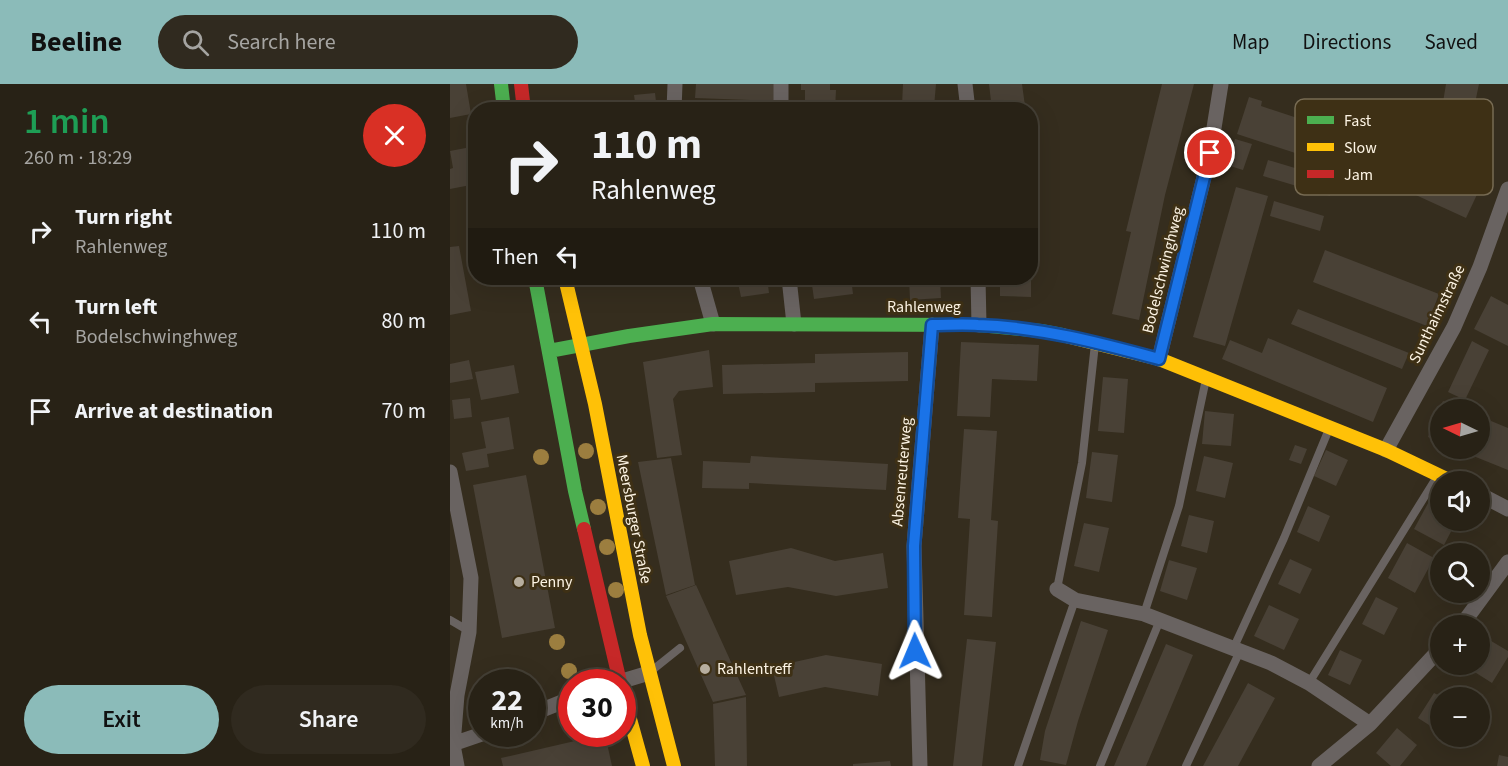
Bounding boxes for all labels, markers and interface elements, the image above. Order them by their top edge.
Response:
search box [158,15,578,69]
text: Beeline [30,22,122,62]
icon: search [179,26,212,59]
text: Search here [227,26,336,58]
text: Map [1232,27,1270,57]
text: Directions [1303,27,1391,57]
text: Saved [1424,27,1478,57]
text: 1 min [24,96,110,147]
legend [1295,99,1493,195]
button: close [363,104,426,167]
text: Fast [1344,110,1372,132]
text: 110 m [591,115,702,175]
icon: right [492,126,570,204]
pin [1184,127,1235,178]
icon: arrive [1193,136,1226,169]
text: Slow [1344,137,1377,159]
text: 260 m · 18:29 [24,144,132,172]
text: Jam [1344,164,1373,186]
text: Rahlenweg [591,171,716,210]
text: Turn right [75,201,172,233]
street label: Bodelschwinghweg [1137,204,1189,336]
icon: right [24,215,57,248]
text: 110 m [371,215,426,247]
text: Rahlenweg [75,233,167,261]
icon: left [551,240,584,273]
text: Then [492,241,539,273]
street label: Sunthaimstraße [1404,261,1470,367]
text: Turn left [75,291,157,323]
street label: Rahlenweg [887,296,961,318]
icon: left [24,305,57,338]
text: 80 m [381,305,426,337]
text: Bodelschwinghweg [75,323,237,351]
icon: arrive [24,395,57,428]
text: Arrive at destination [75,395,273,427]
text: 70 m [381,395,426,427]
north arrow [1430,399,1490,459]
map controls [1430,399,1490,747]
street label: Absenreuterweg [886,417,918,527]
street label: Meersburger Straße [611,453,657,586]
button: sound [1430,471,1490,531]
button: search [1430,543,1490,603]
place label: Penny [531,571,573,593]
marker: Penny [512,575,526,589]
button: + [1430,615,1490,675]
position arrow [883,619,947,683]
place label: Rahlentreff [717,658,792,680]
marker: Rahlentreff [698,662,712,676]
speed limit sign: 30 [558,669,636,747]
text: 22 [491,679,523,722]
button: Exit [24,685,219,754]
button: Share [231,685,426,754]
button: − [1430,687,1490,747]
text: km/h [490,713,524,734]

